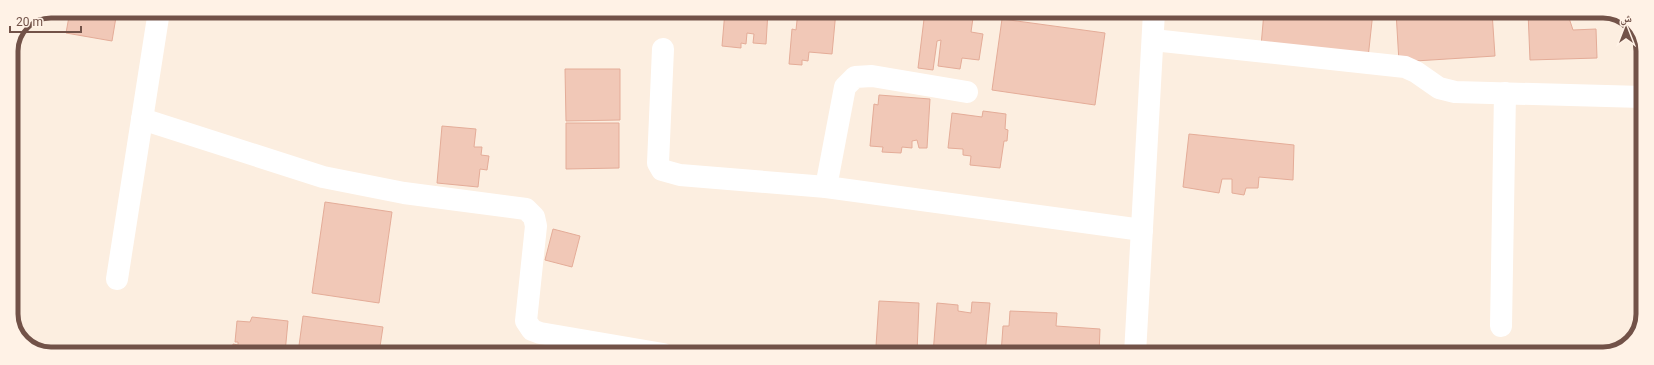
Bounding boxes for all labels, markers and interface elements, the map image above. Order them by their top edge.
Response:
scale bar [10,8,81,34]
north arrow [1606,8,1646,48]
text: ش [1620,12,1632,26]
text: 20 m [16,15,43,29]

